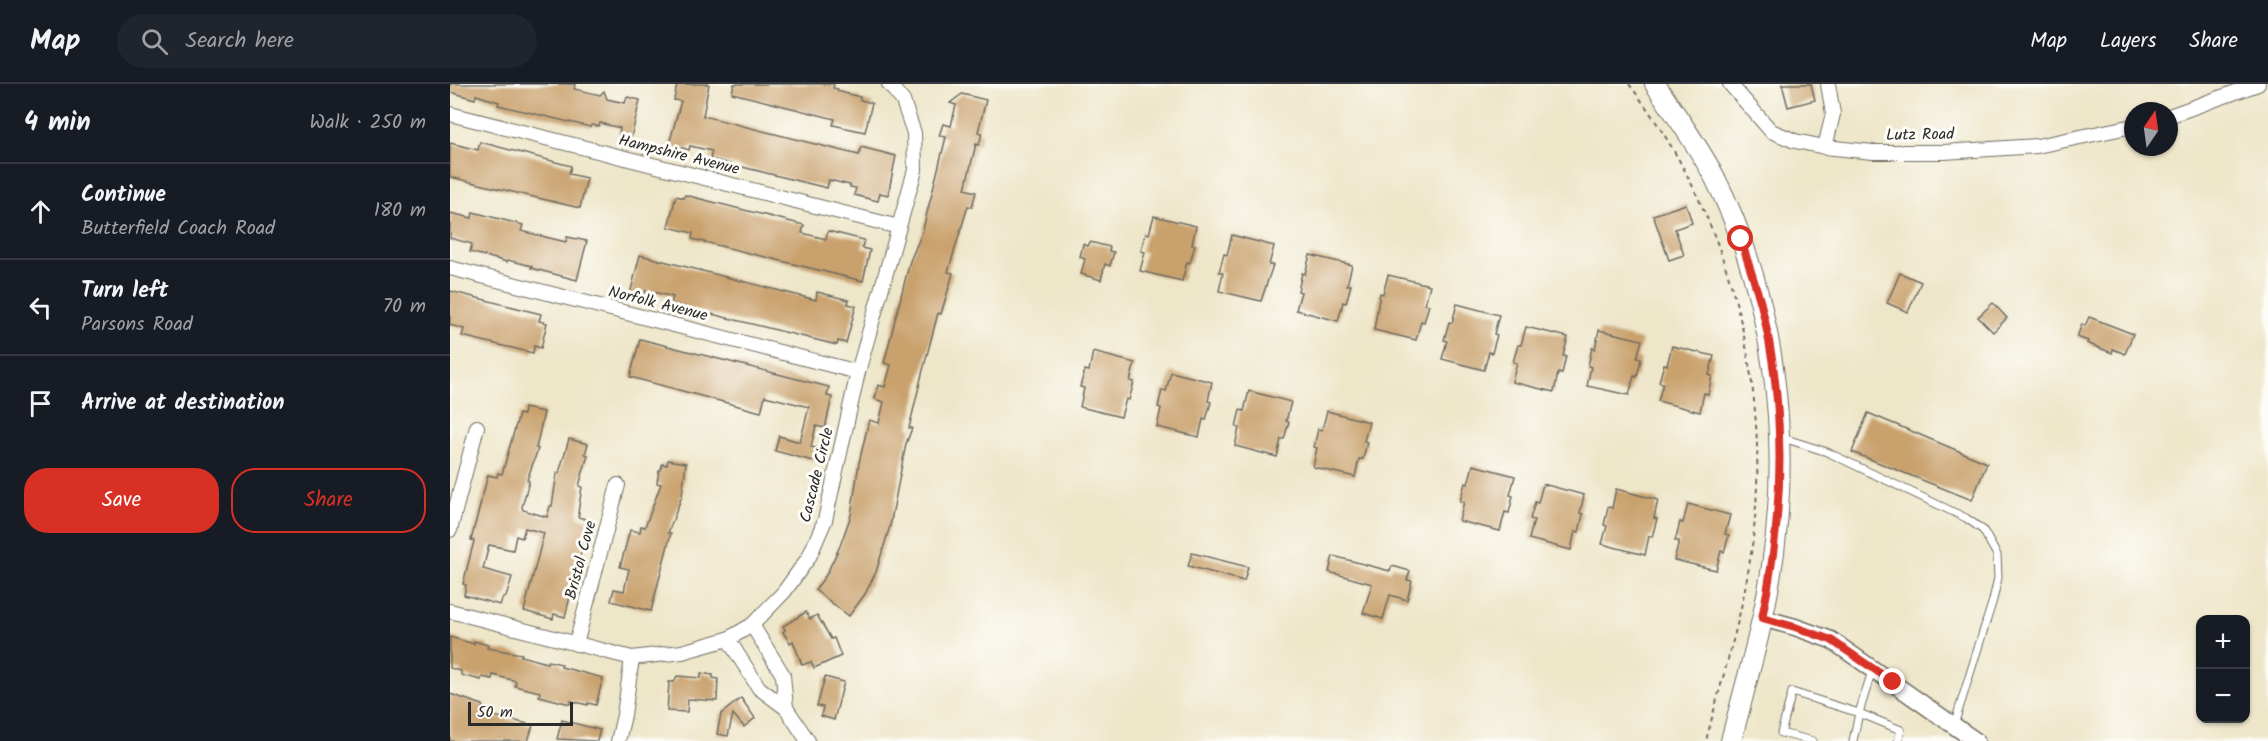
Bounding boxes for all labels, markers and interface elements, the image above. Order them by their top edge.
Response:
search box [117,14,537,68]
text: Map [30,19,81,64]
text: Search here [186,24,294,59]
icon: search [138,25,171,58]
text: Map [2030,25,2067,58]
text: Layers [2100,25,2156,58]
text: Share [2189,25,2238,58]
text: 4 min [24,102,91,144]
north arrow [2124,102,2178,156]
text: Walk · 250 m [310,107,426,139]
street label: Lutz Road [1886,122,1955,148]
street label: Hampshire Avenue [616,128,742,182]
text: Continue [81,178,166,213]
icon: ahead [24,195,57,228]
text: 180 m [374,195,426,227]
text: Butterfield Coach Road [81,213,275,245]
route start [1727,225,1753,251]
text: Turn left [81,274,168,309]
street label: Norfolk Avenue [606,280,710,328]
icon: left [24,291,57,324]
text: 70 m [383,291,426,323]
text: Parsons Road [81,309,193,341]
text: Arrive at destination [81,386,284,421]
icon: arrive [24,387,57,420]
street label: Cascade Circle [793,425,841,525]
button: Save [24,468,219,533]
button: Share [231,468,426,533]
street label: Bristol Cove [558,518,604,602]
map controls [2196,615,2250,723]
button: + [2196,615,2250,669]
route end [1879,668,1905,694]
button: − [2196,669,2250,723]
scale bar [468,699,573,726]
text: 50 m [477,700,513,725]

